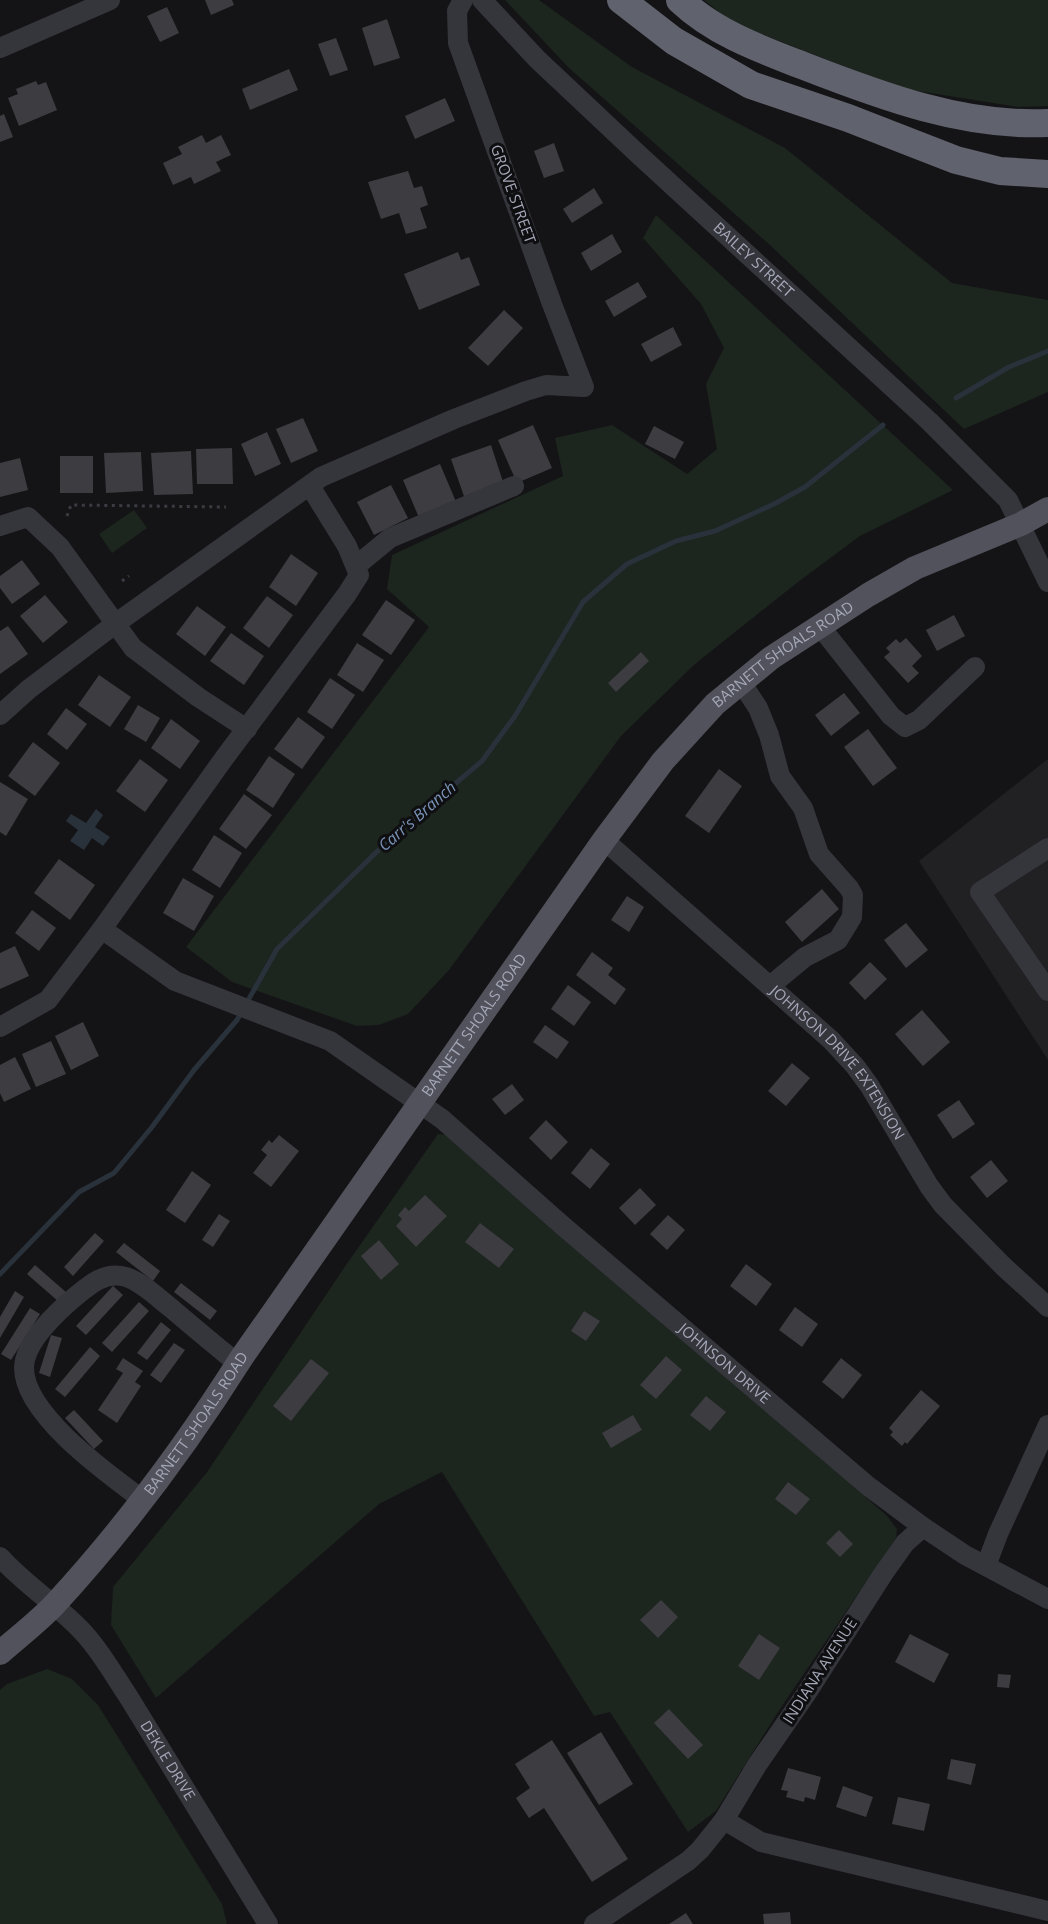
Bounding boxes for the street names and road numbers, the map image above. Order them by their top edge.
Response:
street label: GROVE STREET [487,142,541,246]
street label: BAILEY STREET [710,217,799,302]
street label: BARNETT SHOALS ROAD [707,596,857,712]
street label: BARNETT SHOALS ROAD [417,949,531,1100]
street label: JOHNSON DRIVE EXTENSION [765,979,910,1143]
street label: JOHNSON DRIVE [673,1317,775,1408]
street label: BARNETT SHOALS ROAD [139,1348,252,1499]
street label: INDIANA AVENUE [778,1614,861,1727]
street label: DEKLE DRIVE [136,1716,201,1804]

